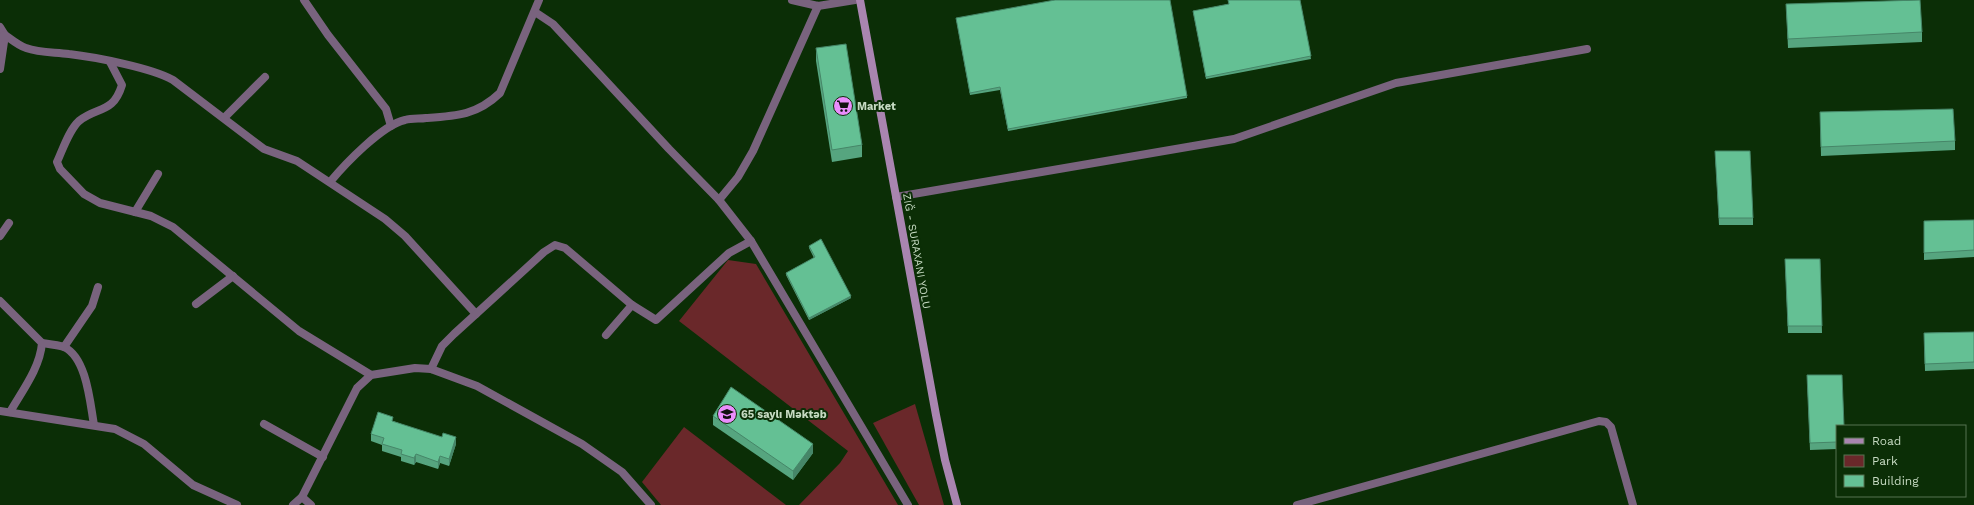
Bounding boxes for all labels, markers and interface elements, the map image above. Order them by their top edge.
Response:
supermarket icon: Market [832,95,854,117]
place label: Market [857,100,896,113]
street label: ZIĞ - SURAXANI YOLU [900,192,934,310]
school or university icon: 65 saylı Məktəb [716,403,738,425]
place label: 65 saylı Məktəb [741,408,827,421]
legend [1836,425,1966,497]
text: Road [1872,434,1901,448]
text: Park [1872,454,1898,468]
text: Building [1872,474,1919,488]

